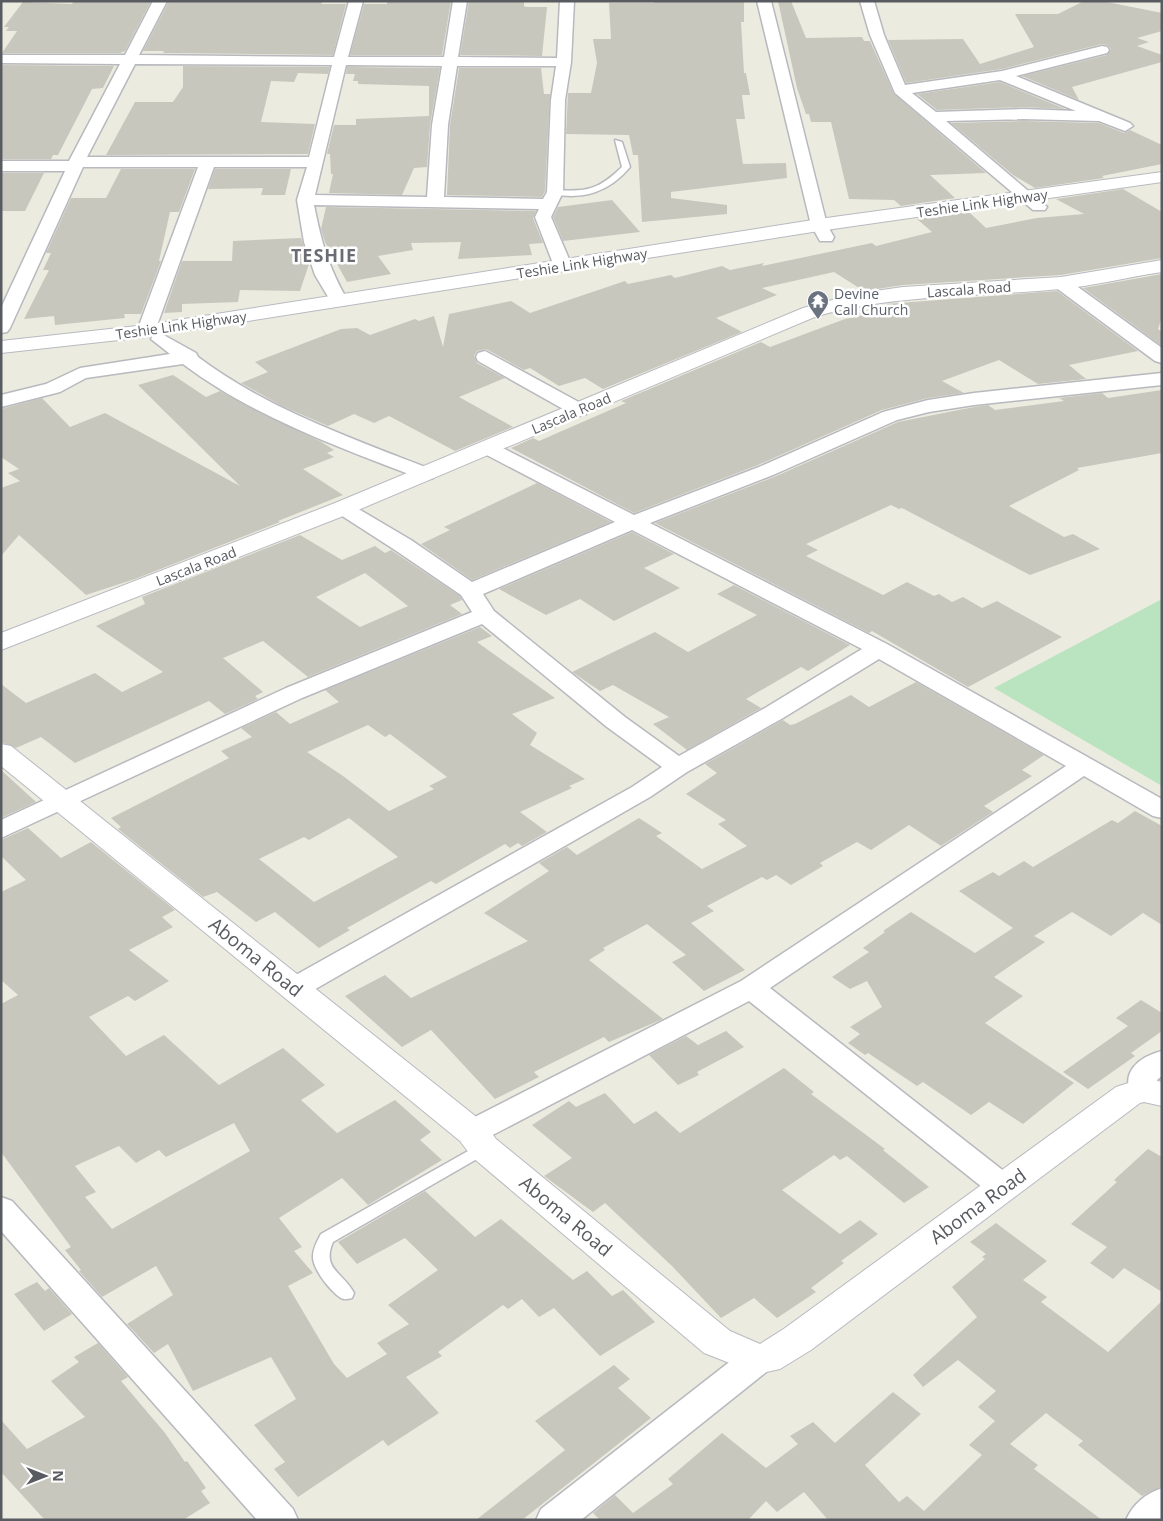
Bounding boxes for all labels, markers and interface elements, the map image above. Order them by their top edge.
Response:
street label: Teshie Link Highway [915,184,1050,222]
district label: TESHIE [291,243,357,267]
street label: Teshie Link Highway [515,243,650,283]
street label: Lascala Road [926,277,1012,301]
place label: Devine Call Church [834,284,908,319]
temple icon: Devine Call Church [806,289,830,320]
street label: Teshie Link Highway [114,306,249,344]
street label: Lascala Road [528,388,614,438]
street label: Lascala Road [153,542,239,590]
street label: Aboma Road [204,911,308,1003]
street label: Aboma Road [924,1162,1032,1250]
street label: Aboma Road [514,1170,618,1262]
north arrow [20,1451,70,1501]
text: N [49,1470,68,1482]

